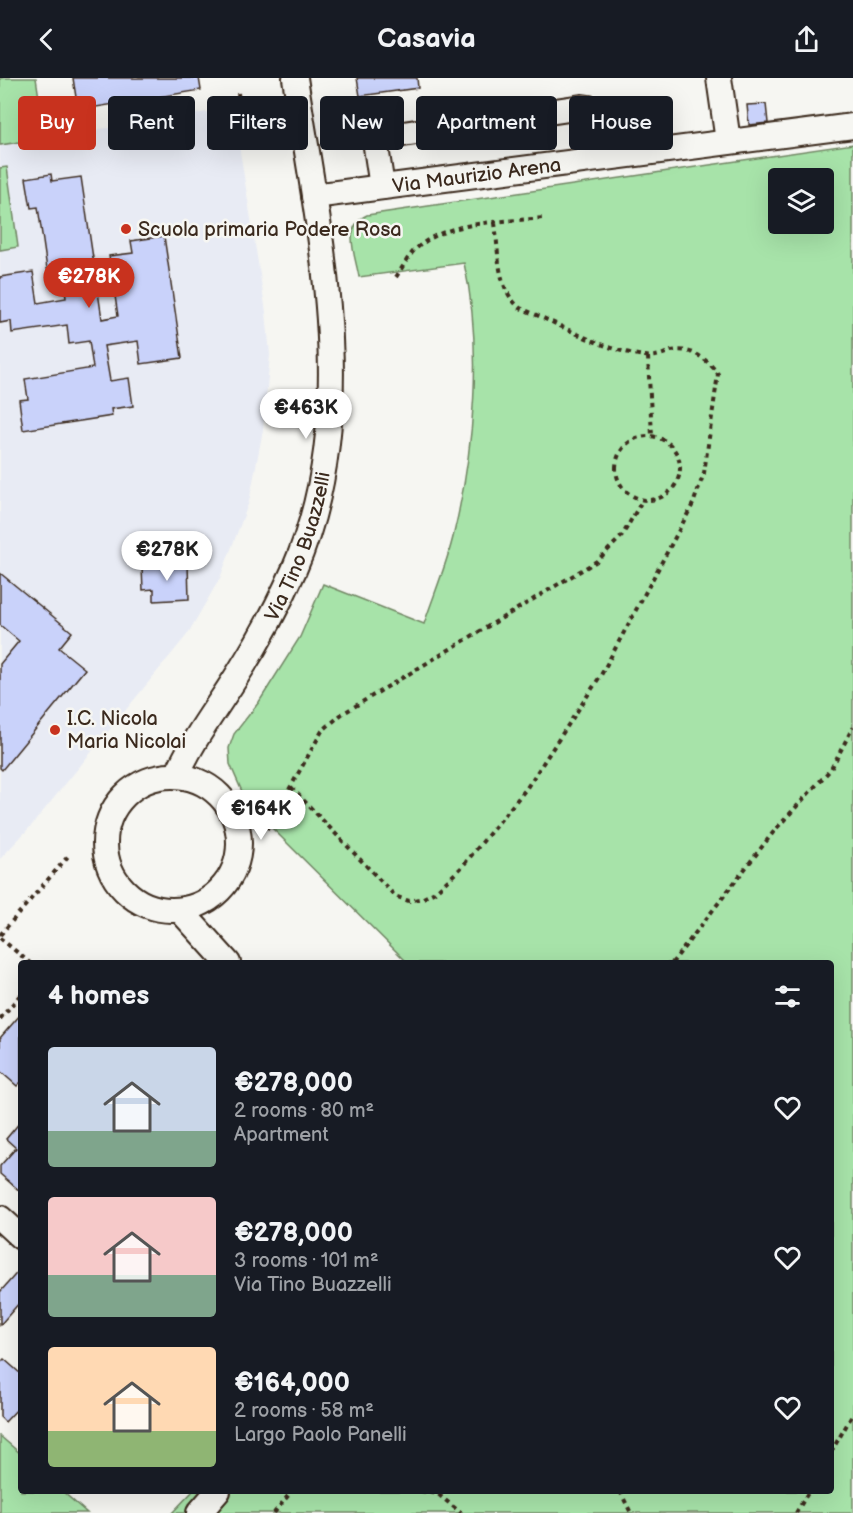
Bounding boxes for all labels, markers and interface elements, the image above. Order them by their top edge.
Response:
icon: back [30,23,63,56]
text: Casavia [377,23,476,55]
icon: share [790,23,823,56]
chip: Buy [18,96,96,150]
chip: Rent [108,96,195,150]
chip: Filters [207,96,308,150]
chip: New [320,96,404,150]
chip: Apartment [416,96,557,150]
chip: House [569,96,673,150]
street label: Via Maurizio Arena [391,153,563,199]
map controls [768,168,834,234]
button: layers [768,168,834,234]
place label: Scuola primaria Podere Rosa [138,218,402,242]
marker: Scuola primaria Podere Rosa [119,222,133,236]
pin: €278K [47,258,131,309]
text: €278K [57,265,121,289]
pin: €463K [264,389,348,440]
text: €463K [274,396,338,420]
street label: Via Tino Buazzelli [260,470,336,626]
pin: €278K [125,531,209,582]
text: €278K [135,538,199,562]
place label: I.C. Nicola Maria Nicolai [67,707,186,754]
marker: I.C. Nicola Maria Nicolai [48,723,62,737]
pin: €164K [219,790,303,841]
text: €164K [231,797,292,821]
icon: filters [771,980,804,1013]
text: 4 homes [48,981,149,1012]
text: €278,000 [234,1068,353,1099]
icon: home [96,1071,168,1143]
icon: heart [771,1091,804,1124]
text: 2 rooms · 80 m² [234,1099,374,1123]
text: Apartment [234,1123,329,1147]
text: €278,000 [234,1218,353,1249]
icon: home [96,1221,168,1293]
icon: heart [771,1241,804,1274]
text: 3 rooms · 101 m² [234,1249,379,1273]
text: Via Tino Buazzelli [234,1273,392,1297]
text: €164,000 [234,1368,350,1399]
icon: home [96,1371,168,1443]
icon: heart [771,1391,804,1424]
text: 2 rooms · 58 m² [234,1399,374,1423]
text: Largo Paolo Panelli [234,1423,407,1447]

